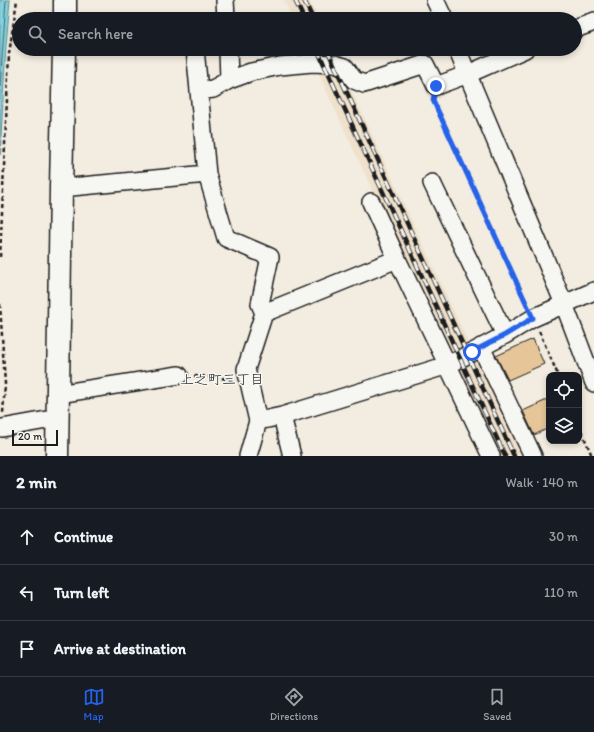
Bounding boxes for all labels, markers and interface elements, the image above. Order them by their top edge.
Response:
search box [12,12,582,56]
icon: search [26,23,48,45]
text: Search here [58,25,133,43]
route end [427,77,445,95]
route start [463,343,481,361]
district label: 上之町三丁目 [180,371,264,388]
map controls [546,372,582,444]
button: locate [546,372,582,408]
button: layers [546,408,582,444]
scale bar [12,428,58,447]
text: 20 m [18,430,42,443]
text: 2 min [16,472,56,492]
text: Walk · 140 m [506,475,578,490]
icon: ahead [16,526,38,548]
text: Continue [54,528,113,546]
text: 30 m [549,529,578,544]
icon: left [16,582,38,604]
text: Turn left [54,584,109,602]
text: 110 m [544,585,578,600]
icon: arrive [16,638,38,660]
text: Arrive at destination [54,640,186,658]
tab: Map [83,686,105,723]
tab: Directions [270,686,318,723]
tab: Saved [483,686,511,723]

